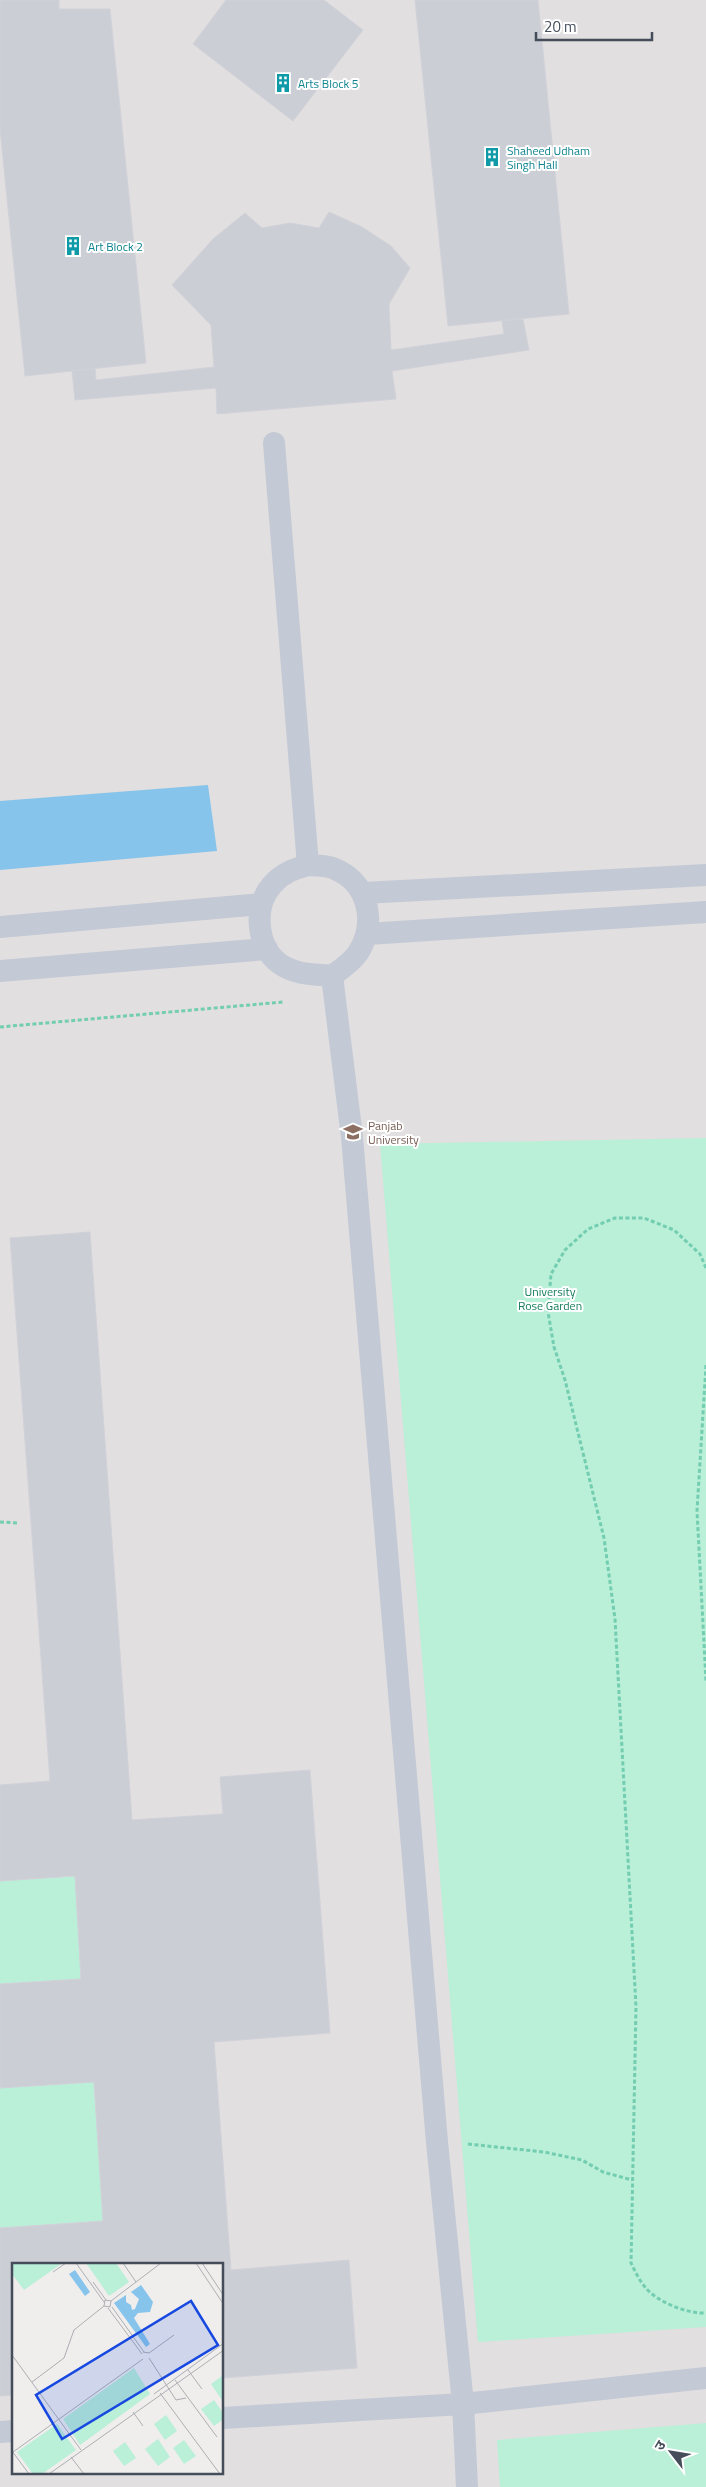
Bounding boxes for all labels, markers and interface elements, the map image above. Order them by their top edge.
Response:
scale bar [536,10,652,42]
text: 20 m [544,15,577,38]
building icon: Arts Block 5 [272,72,294,94]
place label: Arts Block 5 [298,74,359,93]
place label: Shaheed Udham Singh Hall [507,141,590,174]
building icon: Shaheed Udham Singh Hall [481,146,503,168]
building icon: Art Block 2 [62,235,84,257]
place label: Art Block 2 [88,237,143,256]
place label: Panjab University [368,1116,419,1149]
school or university icon: Panjab University [342,1121,364,1143]
park label: University Rose Garden [518,1282,582,1315]
inset map [12,2263,224,2474]
north arrow [646,2427,696,2477]
text: उ [648,2435,671,2454]

